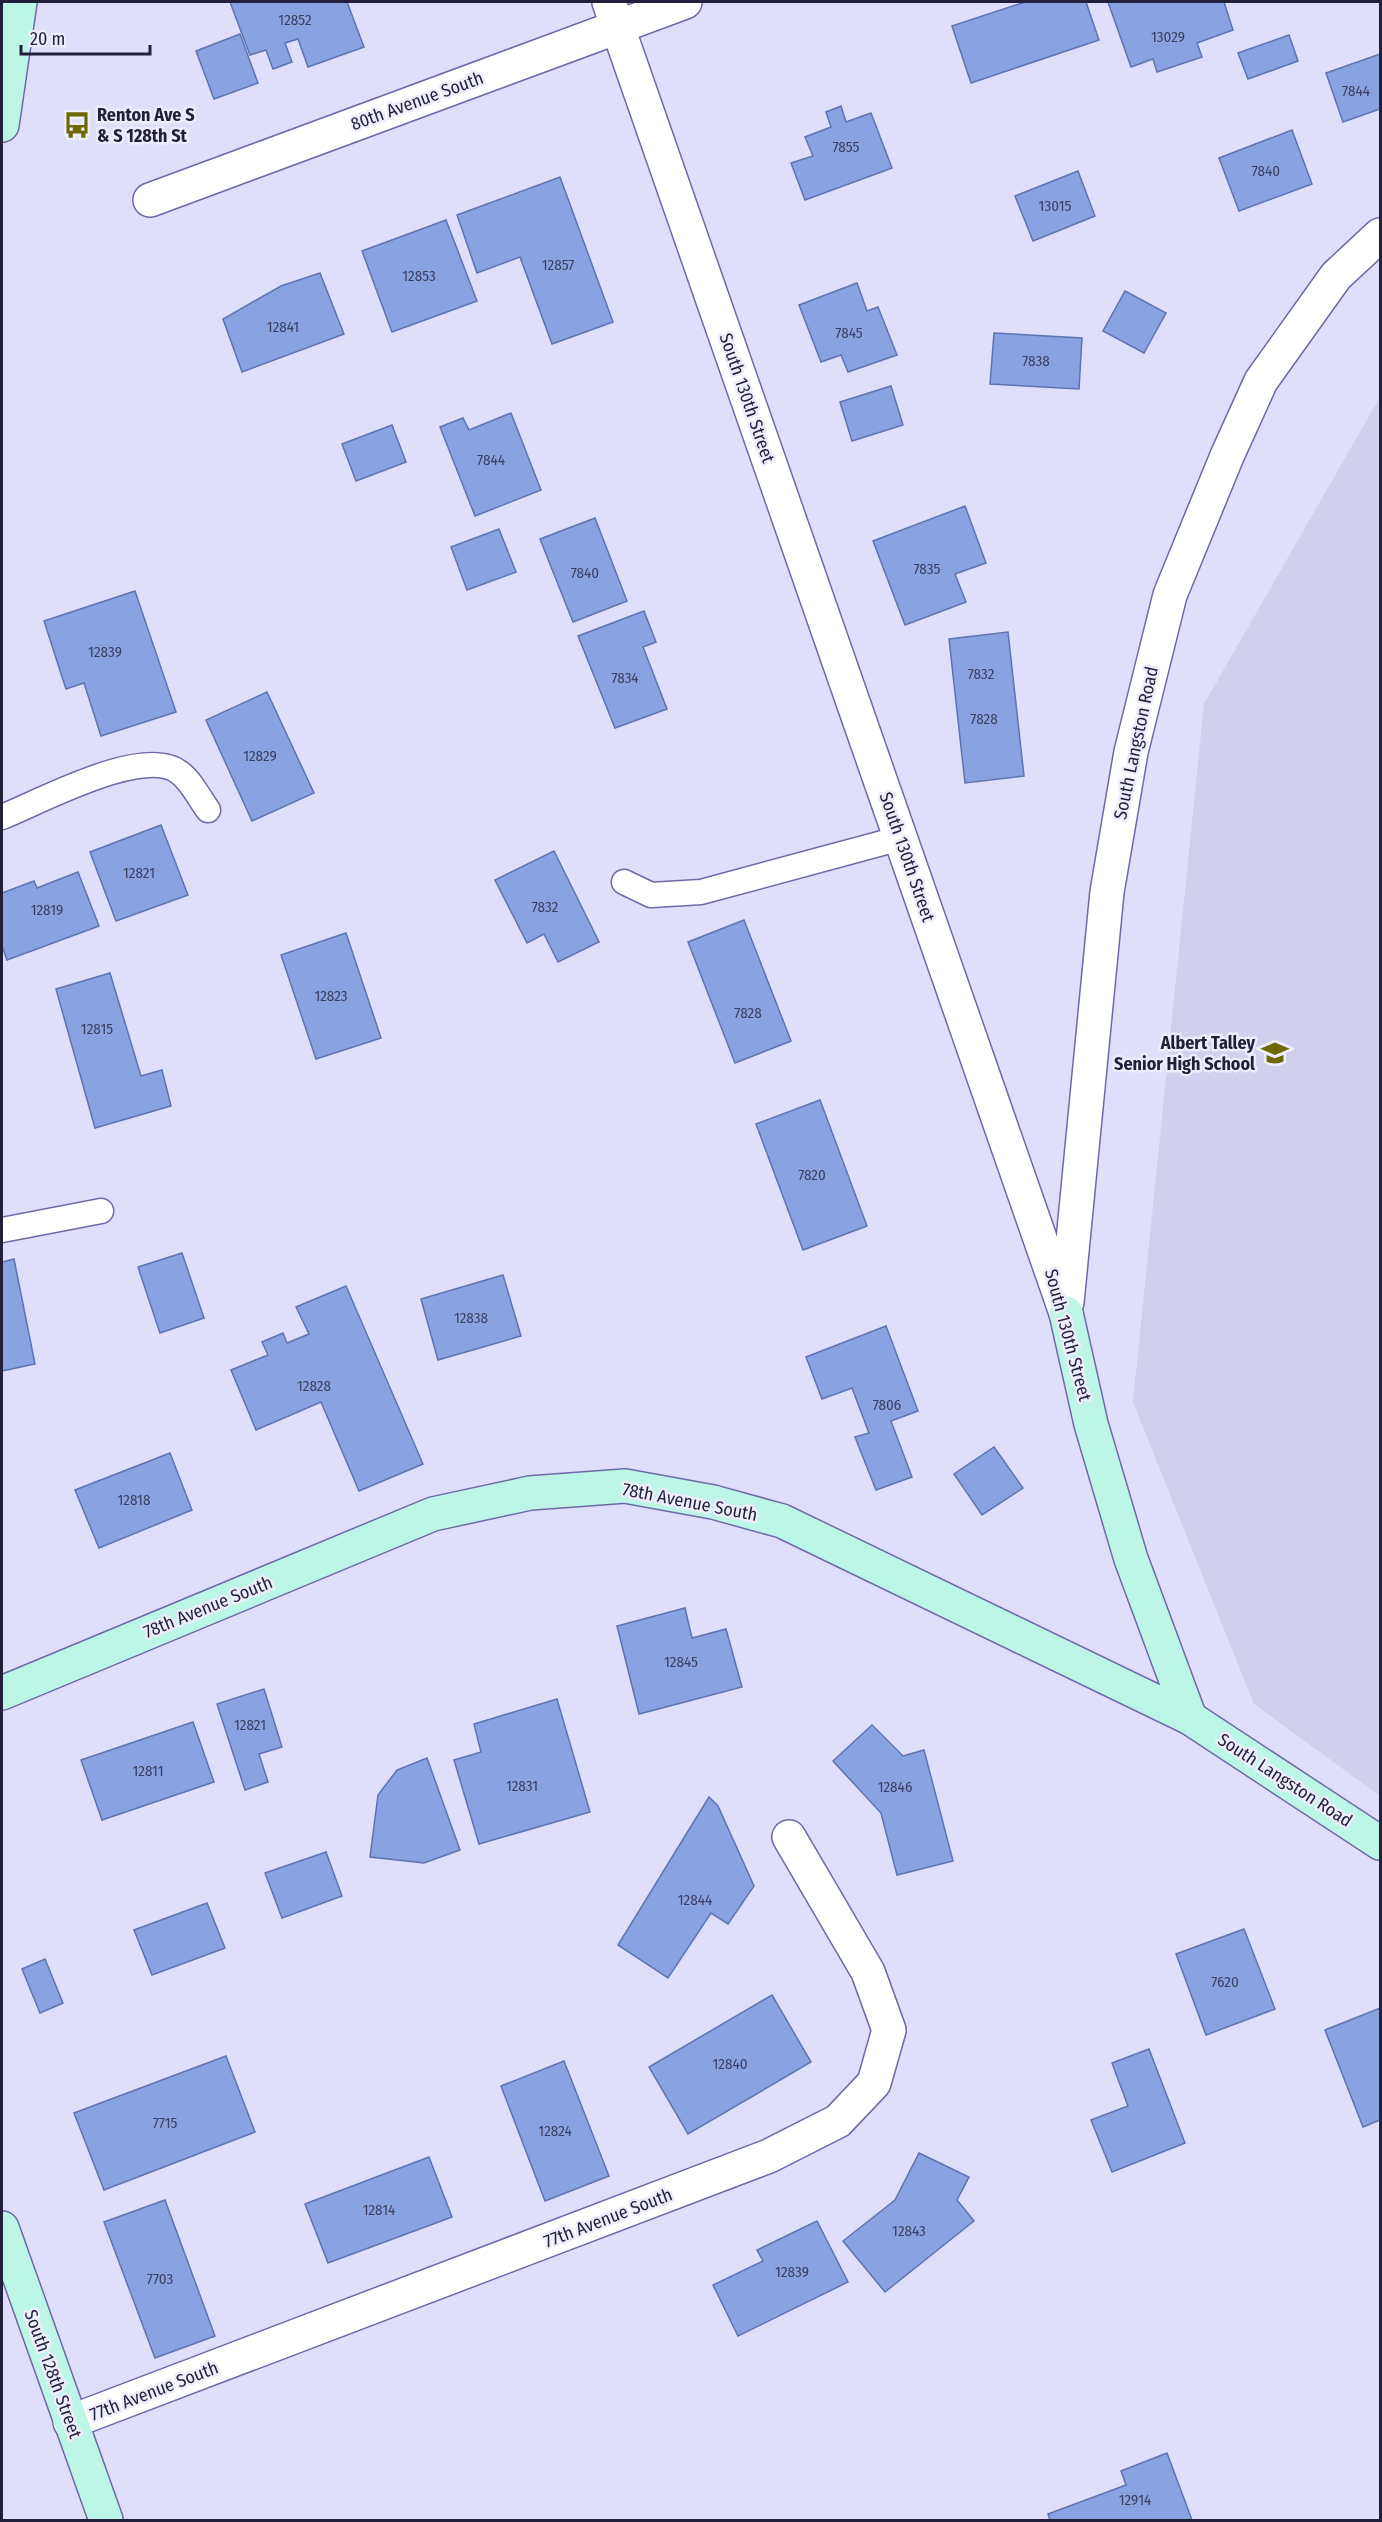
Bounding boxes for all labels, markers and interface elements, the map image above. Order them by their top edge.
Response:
house number: 12852 [278,11,312,29]
scale bar [21,18,150,56]
text: 20 m [30,28,65,50]
house number: 13029 [1151,28,1185,46]
street label: 80th Avenue South [348,67,486,135]
house number: 7844 [1342,82,1370,100]
place label: Renton Ave S & S 128th St [97,104,195,147]
bus stop icon: Renton Ave S & S 128th St [62,110,92,140]
house number: 7855 [833,138,860,156]
house number: 7840 [1252,162,1280,180]
house number: 13015 [1039,197,1072,215]
house number: 12857 [542,256,574,274]
house number: 12853 [402,267,436,285]
house number: 12841 [267,318,299,336]
house number: 7845 [835,324,863,342]
street label: South 130th Street [714,330,780,466]
house number: 7838 [1022,352,1050,370]
house number: 7844 [477,451,505,469]
house number: 7835 [914,560,941,578]
house number: 7840 [571,564,599,582]
house number: 12839 [88,643,122,661]
house number: 7832 [968,665,995,683]
street label: South Langston Road [1109,665,1163,821]
house number: 7834 [611,669,639,687]
house number: 7828 [970,710,998,728]
house number: 12829 [243,747,277,765]
street label: South 130th Street [874,789,940,925]
house number: 12821 [123,864,155,882]
house number: 7832 [532,898,559,916]
house number: 12819 [31,901,63,919]
house number: 12823 [314,987,348,1005]
house number: 7828 [734,1004,762,1022]
house number: 12815 [81,1020,113,1038]
place label: Albert Talley Senior High School [1114,1032,1255,1075]
school or university icon: Albert Talley Senior High School [1260,1038,1290,1068]
house number: 7820 [798,1166,826,1184]
street label: South 130th Street [1040,1267,1096,1404]
house number: 12838 [454,1309,488,1327]
house number: 12828 [297,1377,331,1395]
house number: 7806 [873,1396,901,1414]
street label: 78th Avenue South [621,1478,759,1526]
house number: 12818 [118,1491,150,1509]
street label: 78th Avenue South [140,1571,276,1643]
house number: 12845 [664,1653,698,1671]
house number: 12821 [234,1716,266,1734]
street label: South Langston Road [1214,1728,1356,1832]
house number: 12811 [132,1762,164,1780]
house number: 12831 [506,1777,538,1795]
house number: 12846 [878,1778,912,1796]
house number: 12844 [678,1891,712,1909]
house number: 7620 [1211,1973,1239,1991]
house number: 12840 [712,2055,748,2073]
house number: 7715 [153,2114,177,2132]
house number: 12824 [538,2122,572,2140]
street label: 77th Avenue South [541,2183,675,2253]
house number: 12814 [363,2201,395,2219]
house number: 12843 [892,2222,926,2240]
house number: 12839 [775,2263,809,2281]
house number: 7703 [147,2270,173,2288]
street label: South 128th Street [20,2307,87,2441]
street label: 77th Avenue South [87,2356,221,2426]
house number: 12914 [1119,2491,1151,2509]

